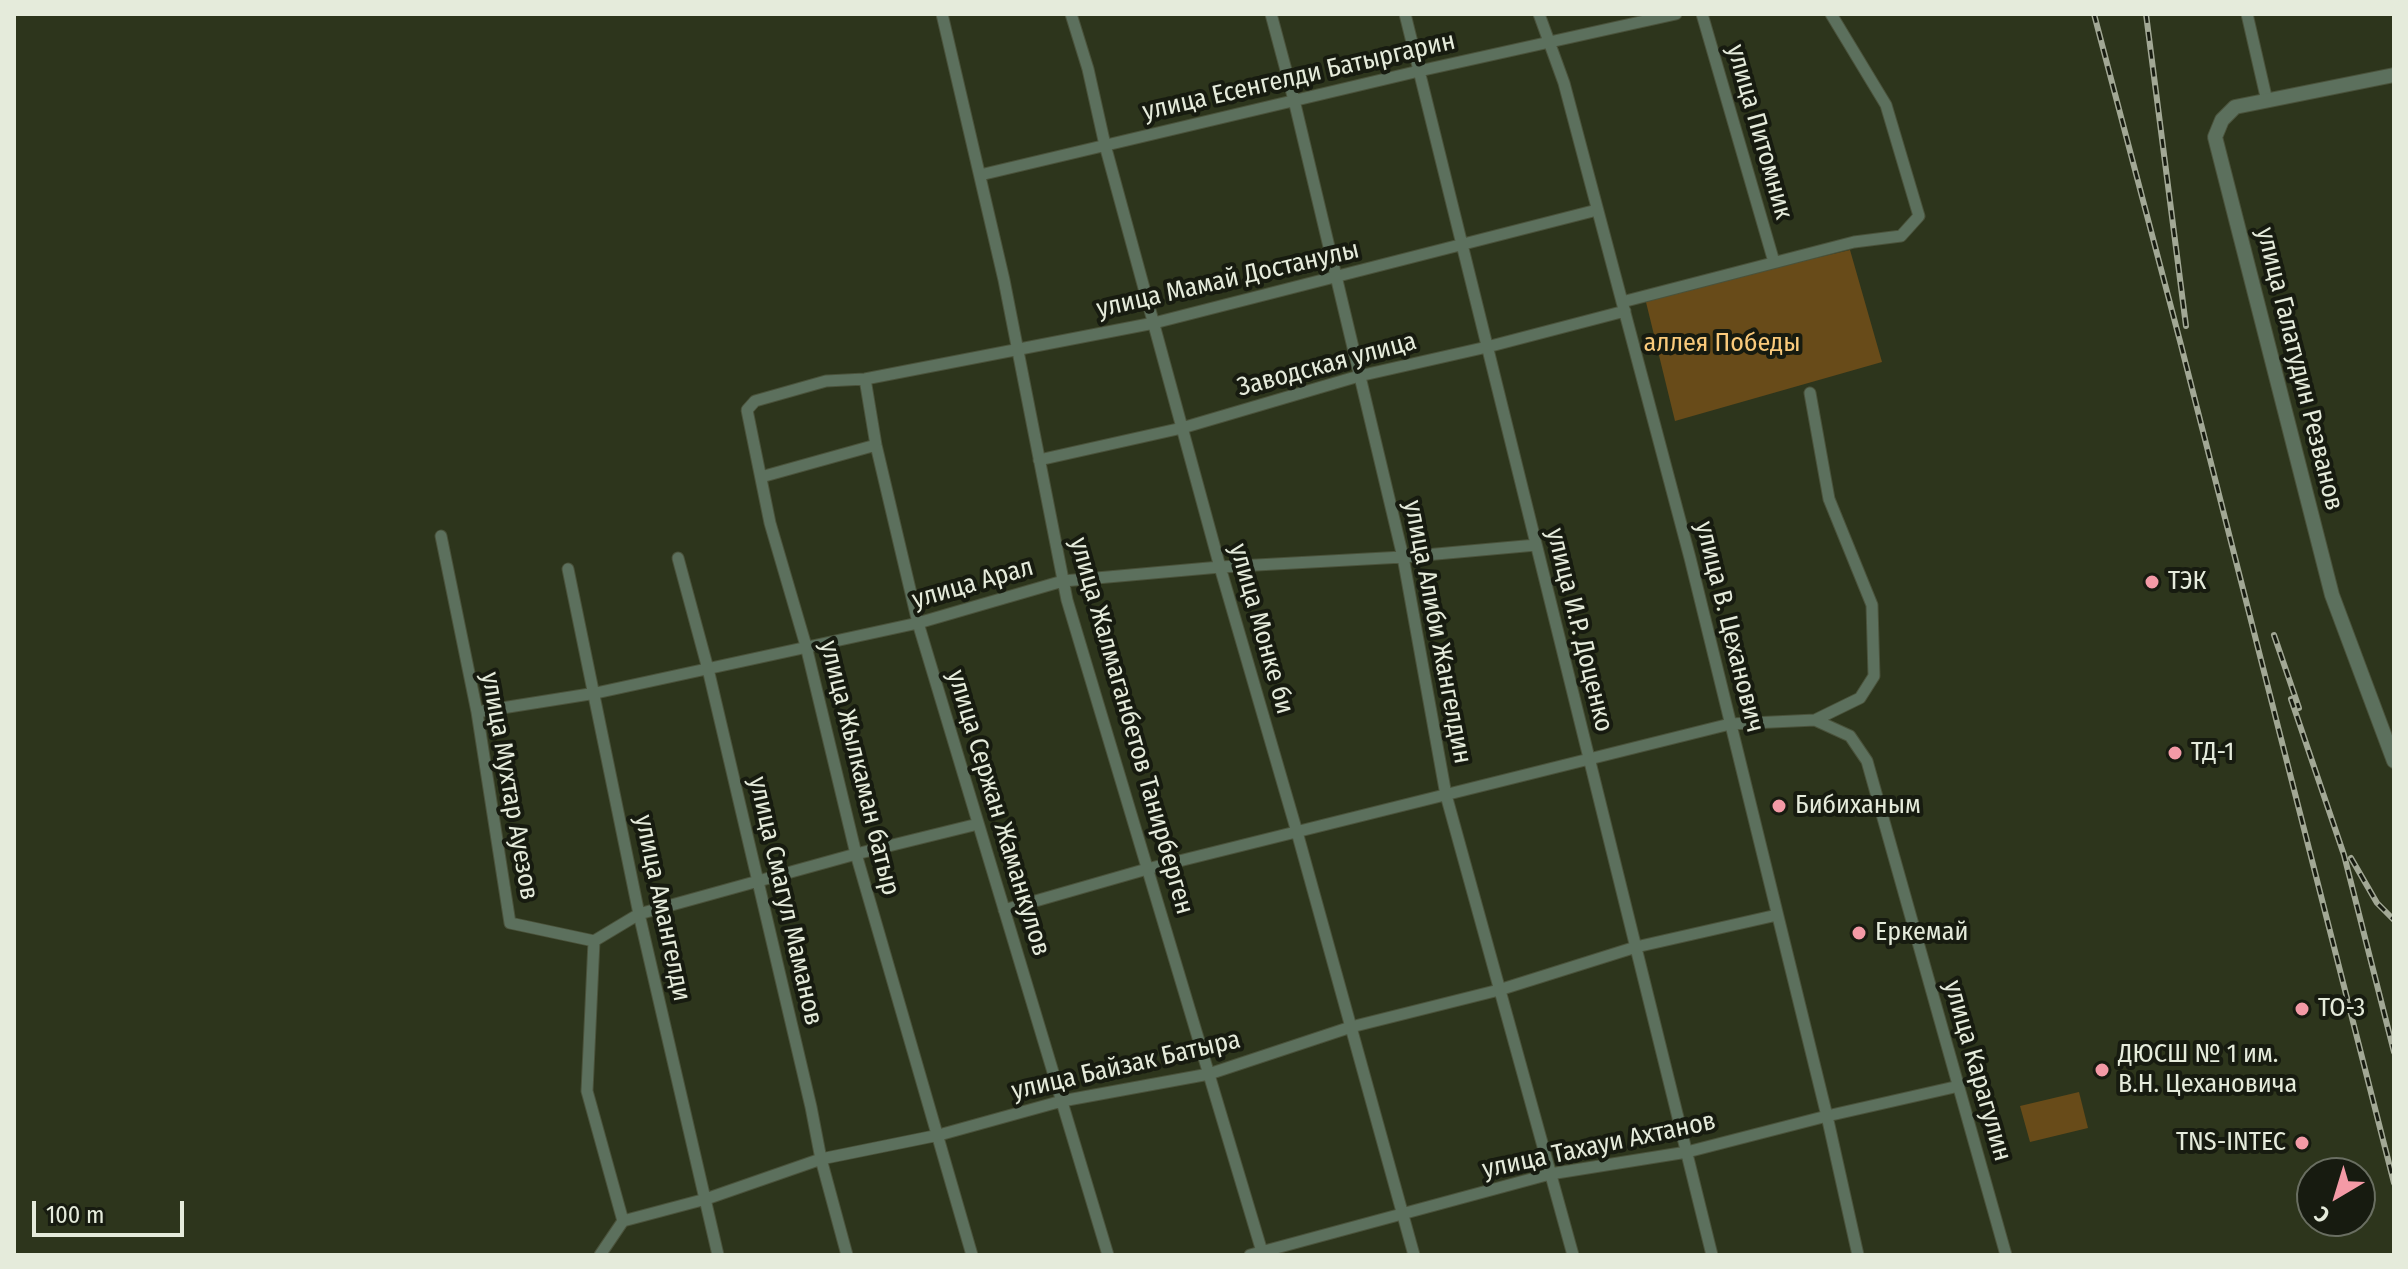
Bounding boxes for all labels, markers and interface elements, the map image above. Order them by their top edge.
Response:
street label: улица Есенгелди Батыргарин [1140,26,1458,128]
street label: улица Питомник [1719,41,1799,223]
street label: улица Галатудин Резванов [2249,224,2349,514]
street label: улица Мамай Достанулы [1094,235,1362,325]
street label: Заводская улица [1234,326,1420,404]
park label: аллея Победы [1644,328,1800,360]
street label: улица Алиби Жангелдин [1396,498,1478,766]
street label: улица В. Цеханович [1688,518,1770,736]
street label: улица И.Р. Доценко [1539,525,1619,735]
street label: улица Жалмаганбетов Танирберген [1062,534,1200,918]
street label: улица Монке би [1222,540,1300,718]
street label: улица Арал [909,552,1037,616]
place label: ТЭК [2168,566,2206,598]
marker: ТЭК [2143,573,2161,591]
street label: улица Жылкаман батыр [812,637,906,899]
street label: улица Сержан Жаманкулов [940,666,1056,960]
street label: улица Мухтар Ауезов [474,670,544,902]
place label: ТД-1 [2191,737,2234,769]
marker: ТД-1 [2166,744,2184,762]
street label: улица Смагул Маманов [741,774,829,1028]
place label: Бибиханым [1795,790,1921,822]
marker: Бибиханым [1770,797,1788,815]
street label: улица Амангелди [627,812,697,1004]
place label: Еркемай [1875,917,1968,949]
marker: Еркемай [1850,924,1868,942]
street label: улица Карагулин [1936,977,2018,1165]
place label: ТО-3 [2318,993,2365,1025]
marker: ТО-3 [2293,1000,2311,1018]
street label: улица Байзак Батыра [1009,1024,1243,1108]
place label: ДЮСШ № 1 им. В.Н. Цехановича [2118,1039,2297,1100]
marker: ДЮСШ № 1 им. В.Н. Цехановича [2093,1061,2111,1079]
street label: улица Тахауи Ахтанов [1479,1106,1719,1186]
place label: TNS-INTEC [2176,1127,2286,1159]
marker: TNS-INTEC [2293,1134,2311,1152]
north arrow [2296,1157,2376,1237]
scale bar [36,1185,188,1235]
text: 100 m [46,1201,104,1229]
text: С [2309,1201,2335,1229]

